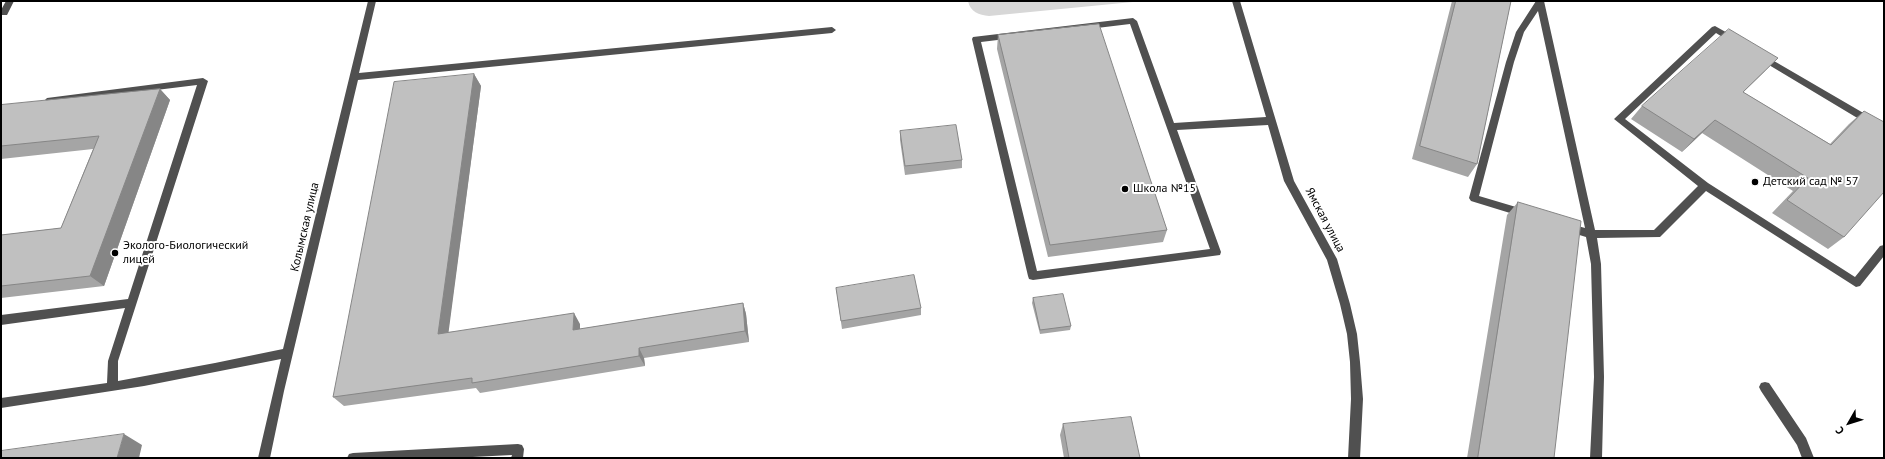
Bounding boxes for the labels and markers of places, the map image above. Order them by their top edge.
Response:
place label: Детский сад № 57 [1763,175,1859,189]
marker: Детский сад № 57 [1750,177,1760,187]
place label: Школа №15 [1133,182,1196,196]
marker: Школа №15 [1120,184,1130,194]
place label: Эколого-Биологический лицей [123,239,248,267]
marker: Эколого-Биологический лицей [110,248,120,258]

